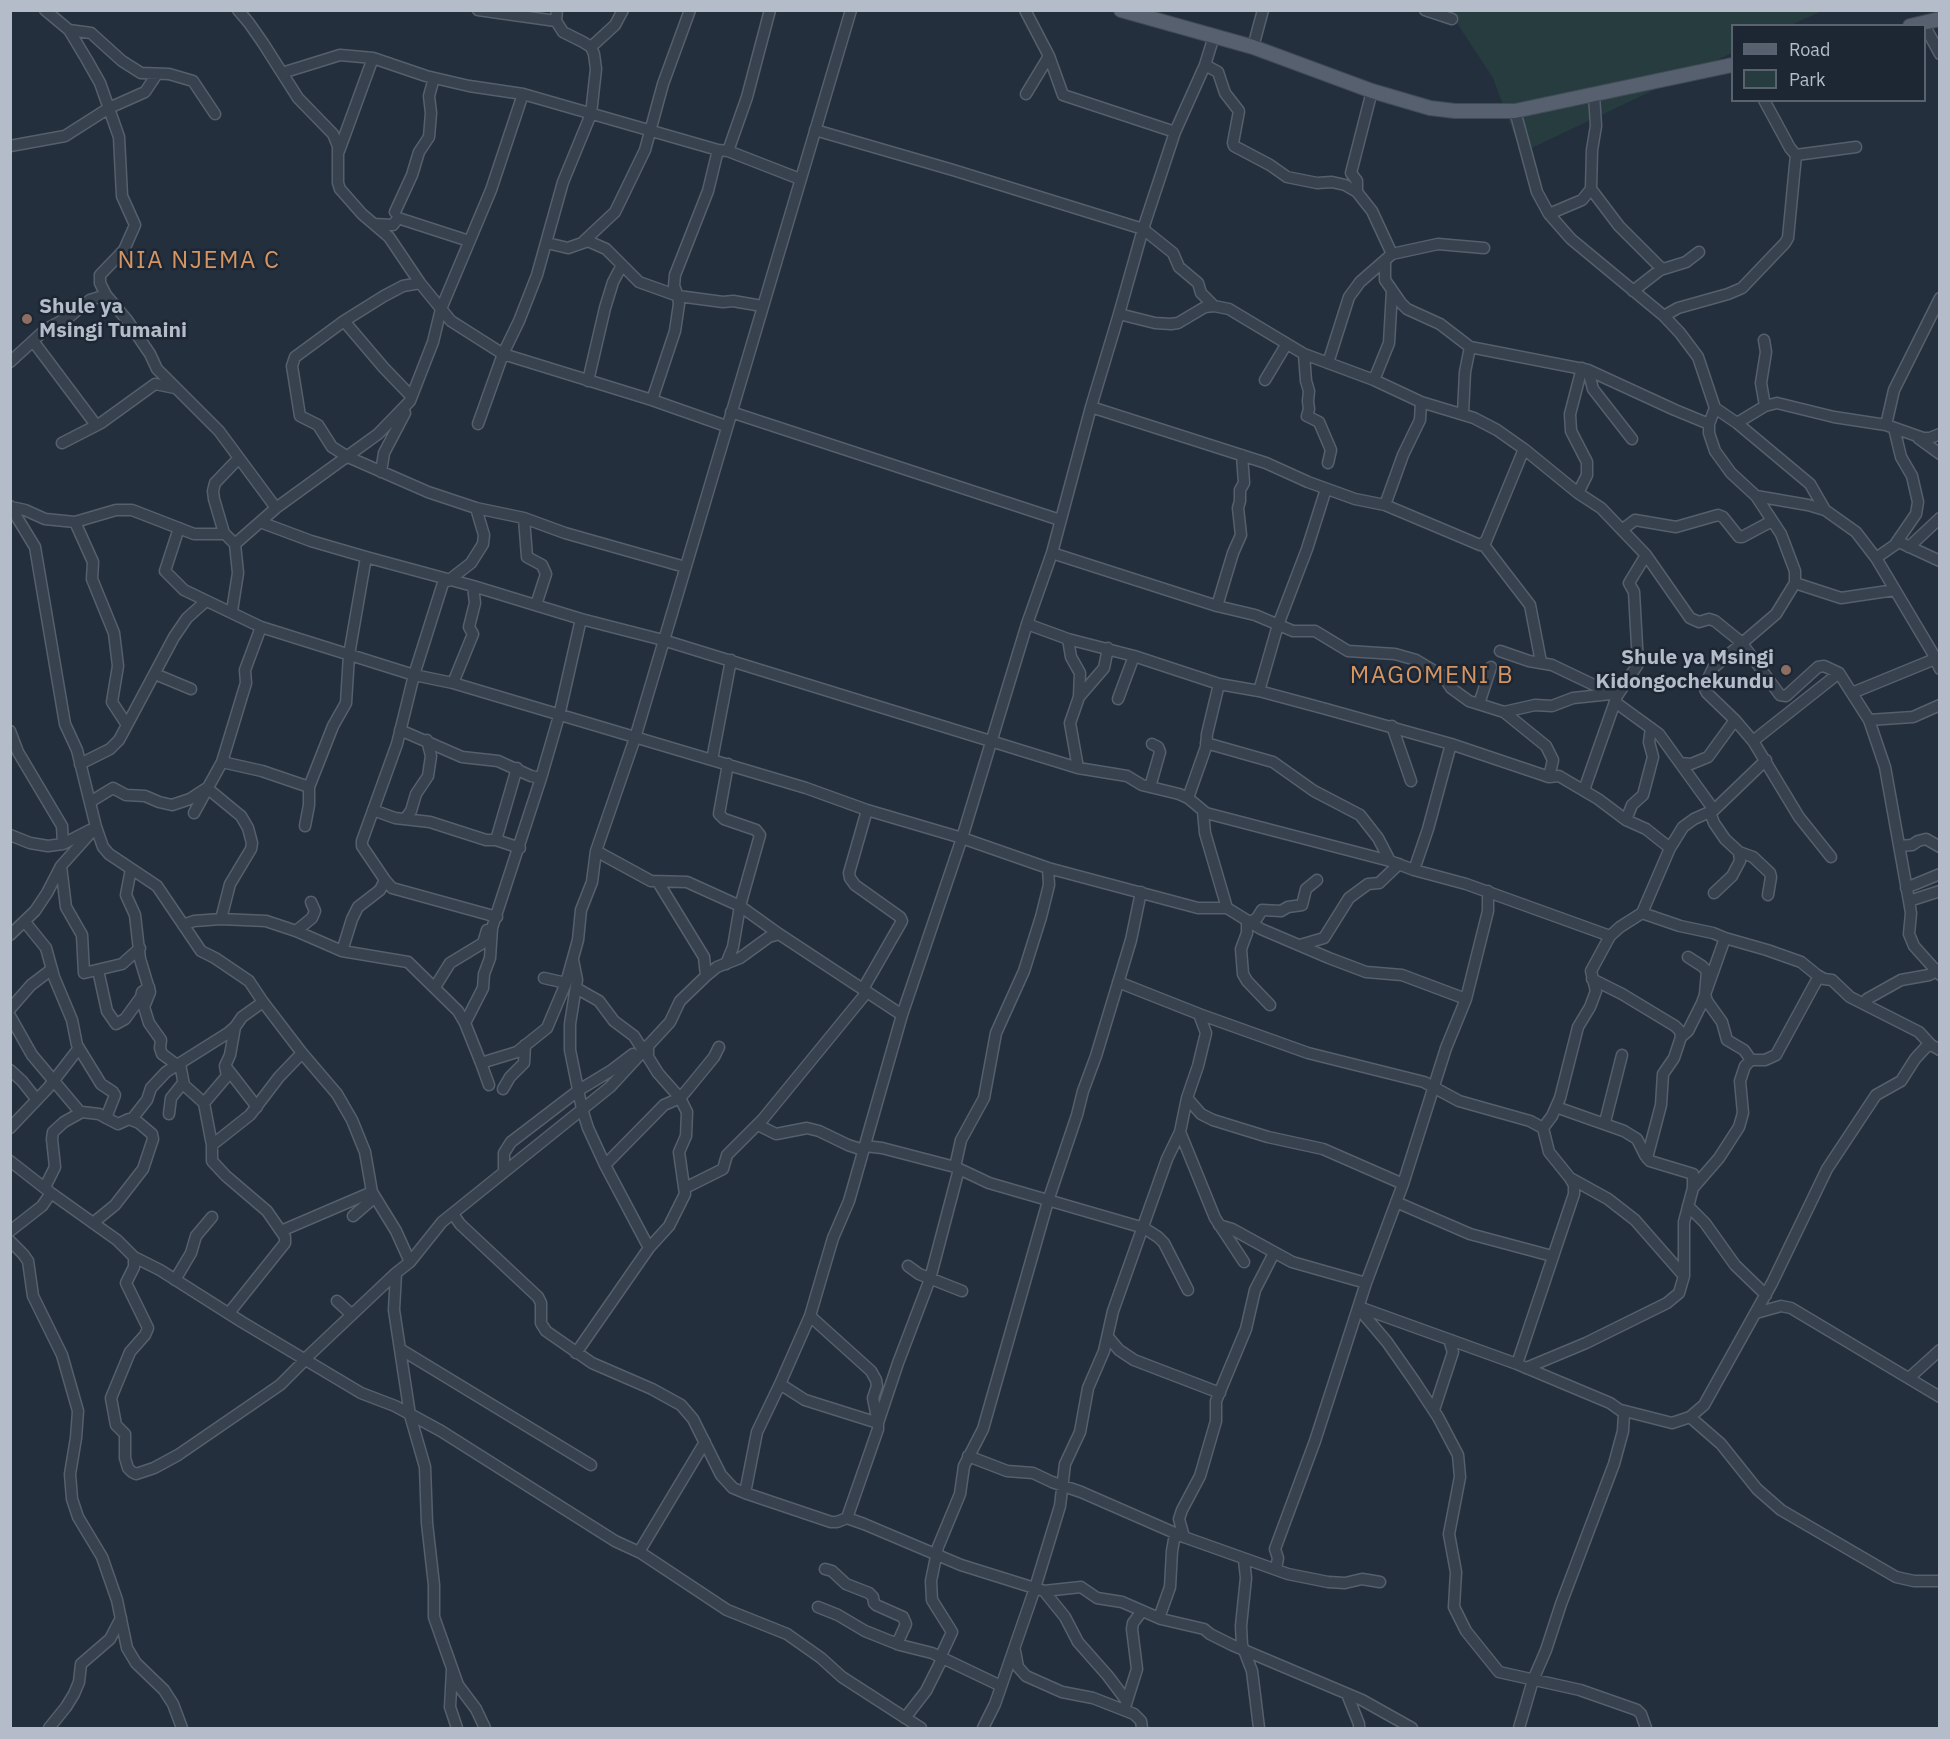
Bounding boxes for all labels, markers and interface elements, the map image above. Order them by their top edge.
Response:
legend [1731,24,1926,102]
text: Road [1789,38,1830,61]
text: Park [1789,68,1825,91]
district label: NIA NJEMA C [118,247,280,275]
place label: Shule ya Msingi Tumaini [39,294,187,344]
marker: Shule ya Msingi Tumaini [20,312,34,326]
place label: Shule ya Msingi Kidongochekundu [1596,645,1774,695]
district label: MAGOMENI B [1350,662,1514,690]
marker: Shule ya Msingi Kidongochekundu [1779,663,1793,677]

